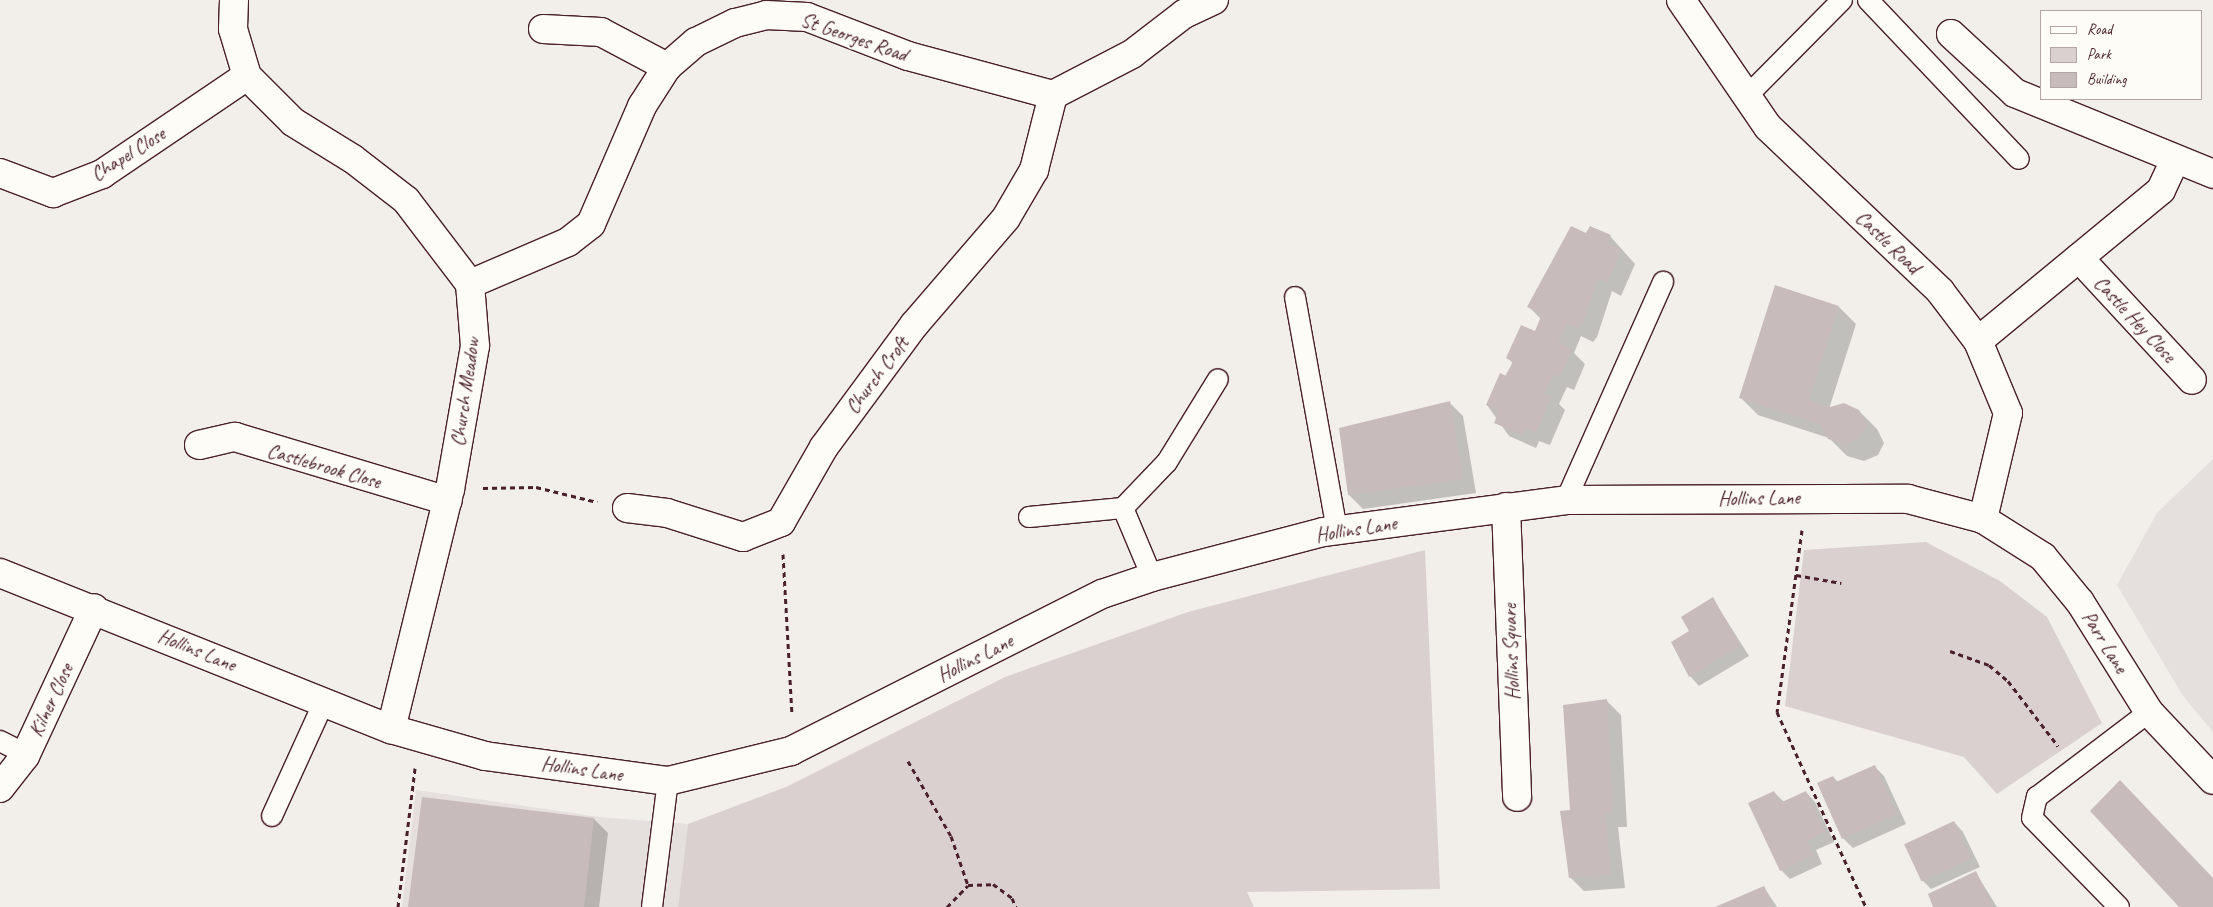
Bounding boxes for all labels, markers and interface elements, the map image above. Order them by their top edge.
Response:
street label: St Georges Road [798,8,910,66]
legend [2040,10,2203,100]
text: Road [2087,20,2112,39]
text: Park [2087,45,2111,64]
text: Building [2087,70,2126,89]
street label: Chapel Close [86,122,170,186]
street label: Castle Road [1851,206,1925,278]
street label: Castle Hey Close [2089,271,2181,367]
street label: Church Croft [840,332,914,418]
street label: Church Meadow [446,336,484,448]
street label: Castlebrook Close [264,438,384,494]
street label: Hollins Lane [1718,485,1800,511]
street label: Hollins Lane [1314,511,1398,547]
street label: Hollins Square [1497,604,1525,700]
street label: Parr Lane [2076,606,2134,678]
street label: Hollins Lane [154,623,240,677]
street label: Hollins Lane [933,629,1017,687]
street label: Kilner Close [24,660,78,740]
street label: Hollins Lane [540,751,624,787]

